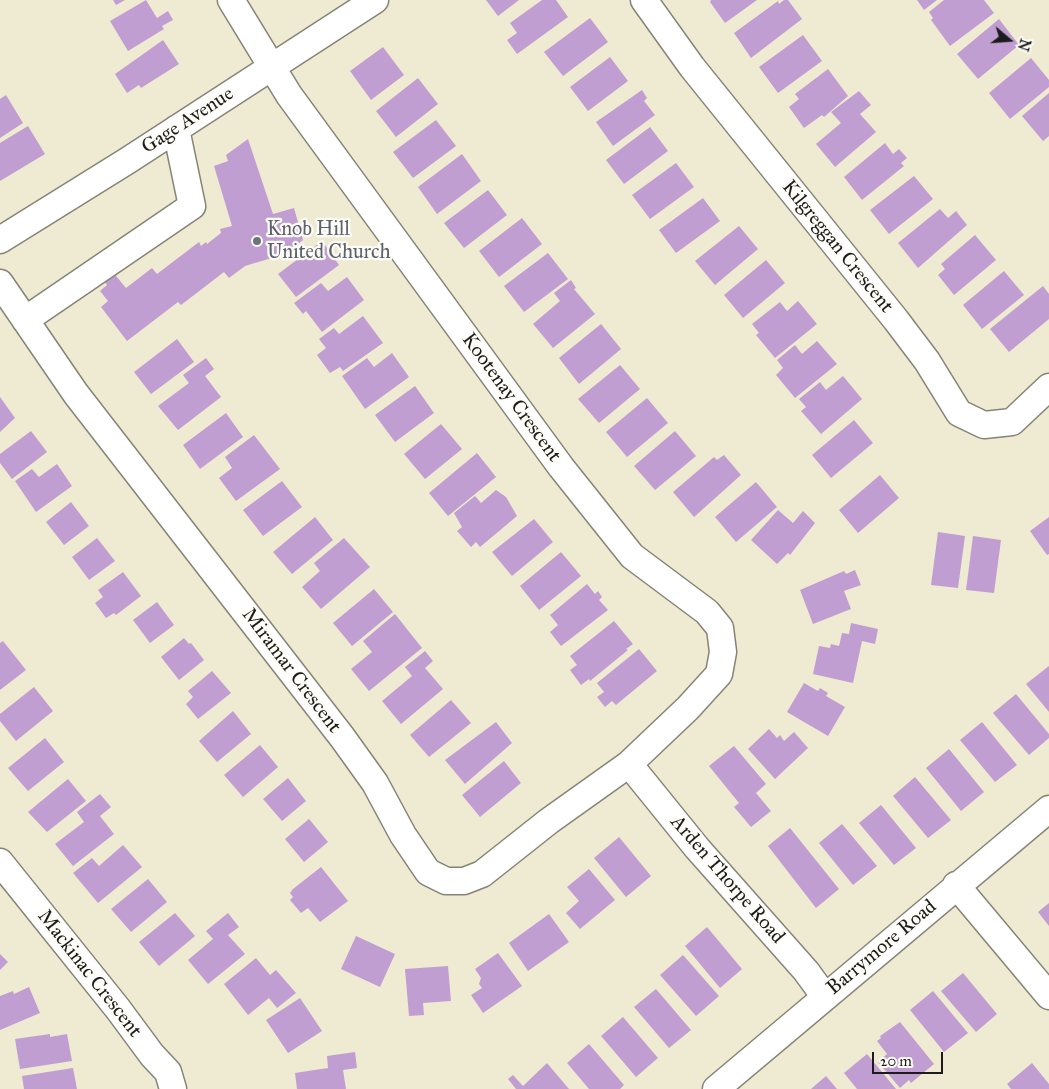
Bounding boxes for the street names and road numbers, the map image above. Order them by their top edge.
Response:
street label: Gage Avenue [137,82,239,160]
street label: Kilgreggan Crescent [776,176,898,318]
street label: Kootenay Crescent [456,329,566,467]
street label: Miramar Crescent [236,604,346,738]
street label: Arden Thorpe Road [665,811,789,949]
street label: Barrymore Road [822,895,942,1001]
street label: Mackinac Crescent [32,905,146,1043]

